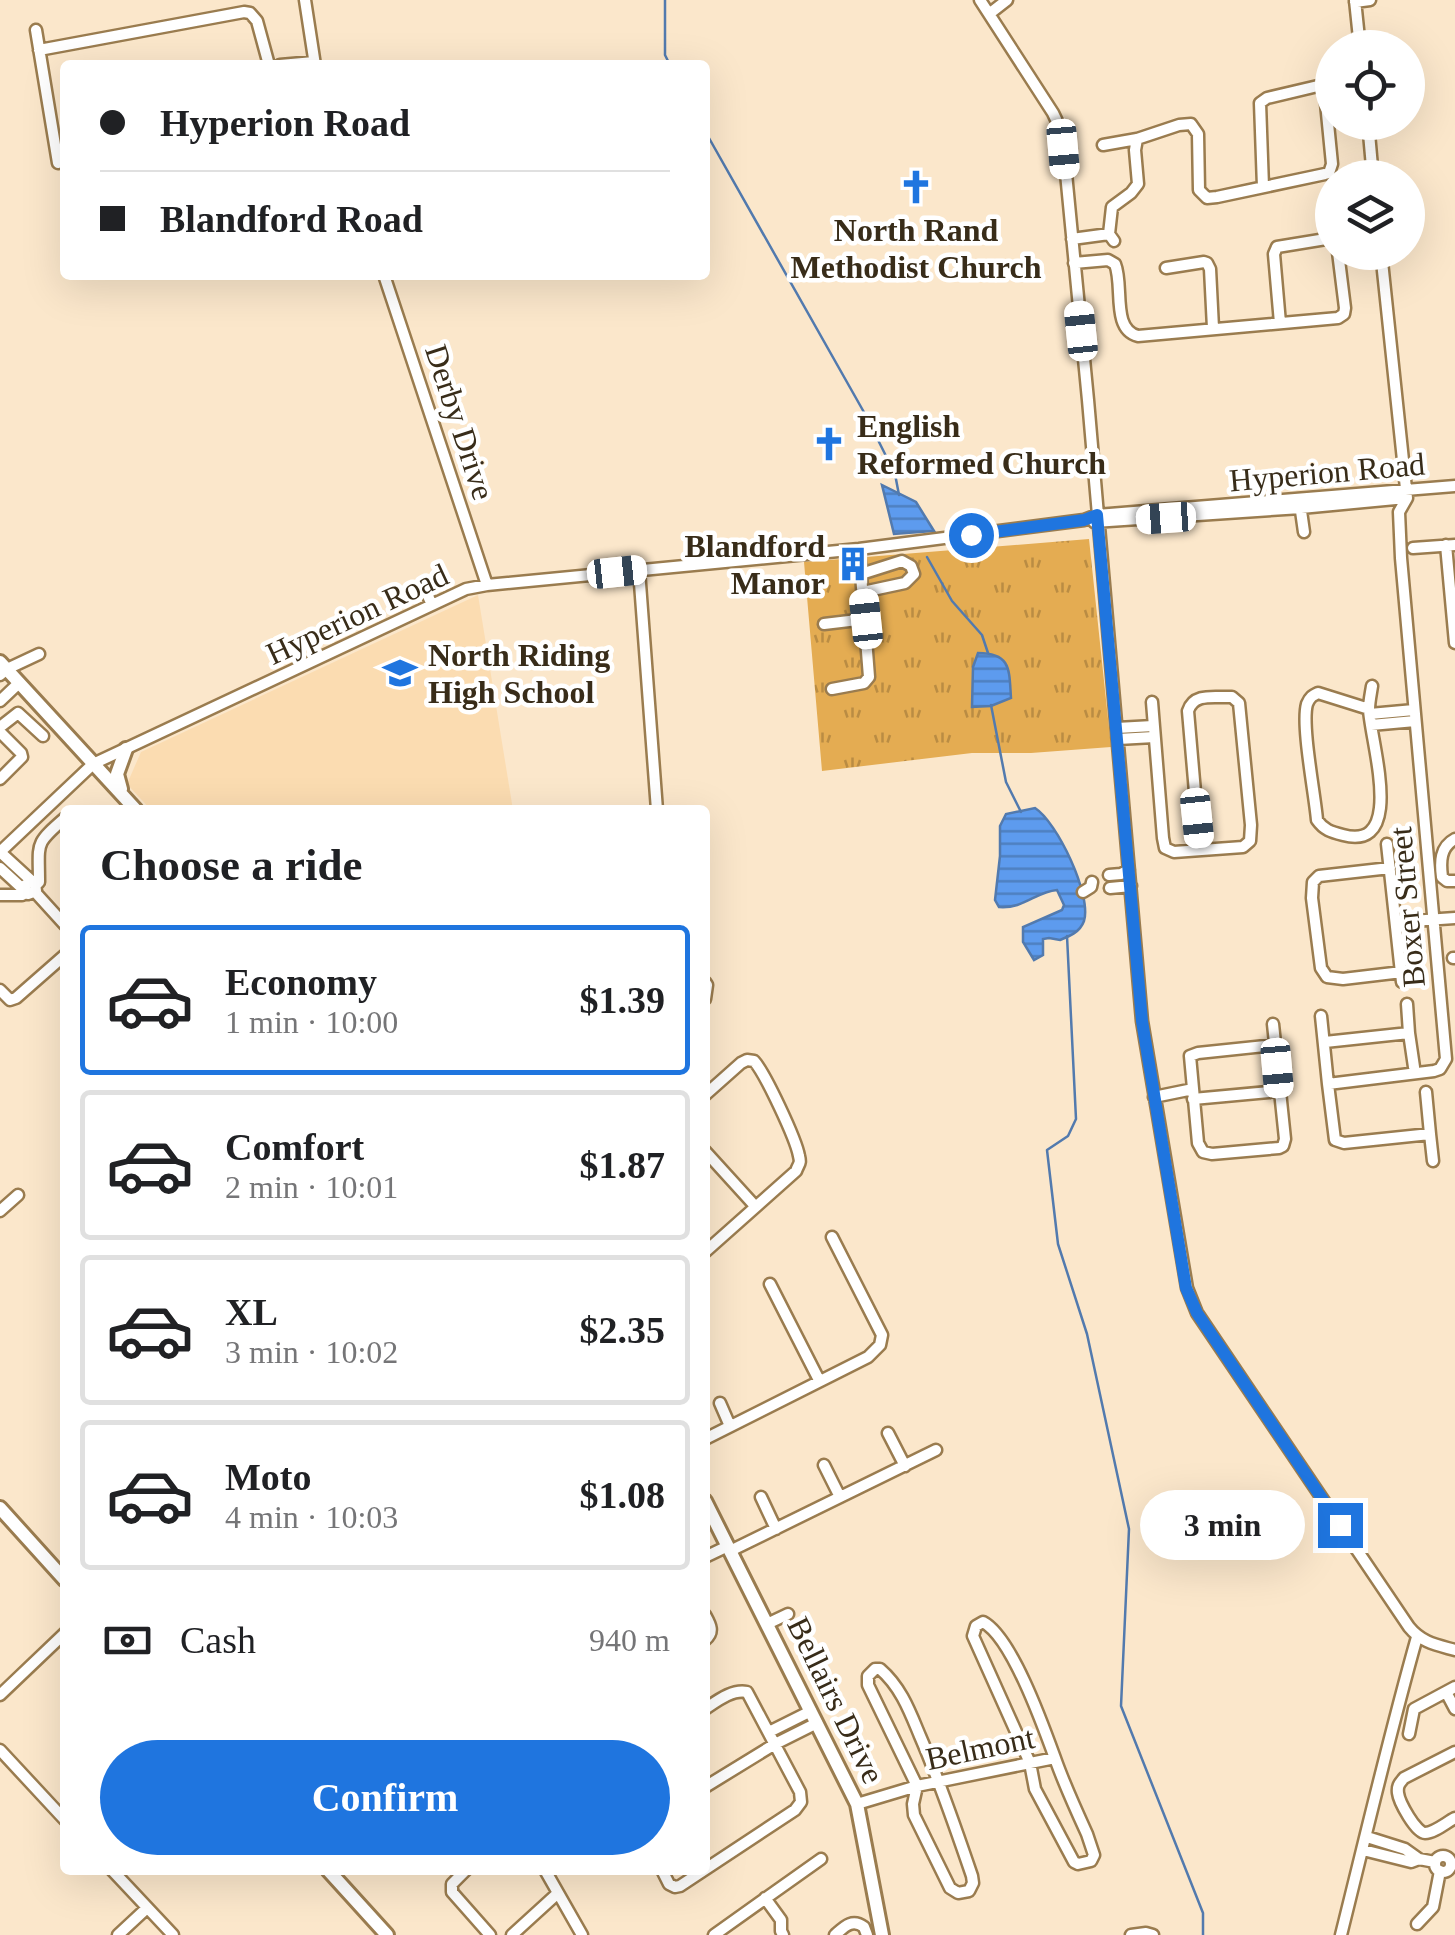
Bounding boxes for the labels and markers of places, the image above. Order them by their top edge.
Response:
church icon: North Rand Methodist Church [897,168,935,206]
place label: North Rand Methodist Church [791,212,1042,285]
place label: English Reformed Church [857,408,1106,481]
church icon: English Reformed Church [810,425,848,463]
place label: Blandford Manor [685,528,825,601]
building icon: Blandford Manor [834,545,872,583]
place label: North Riding High School [428,637,610,710]
school or university icon: North Riding High School [381,654,419,692]

